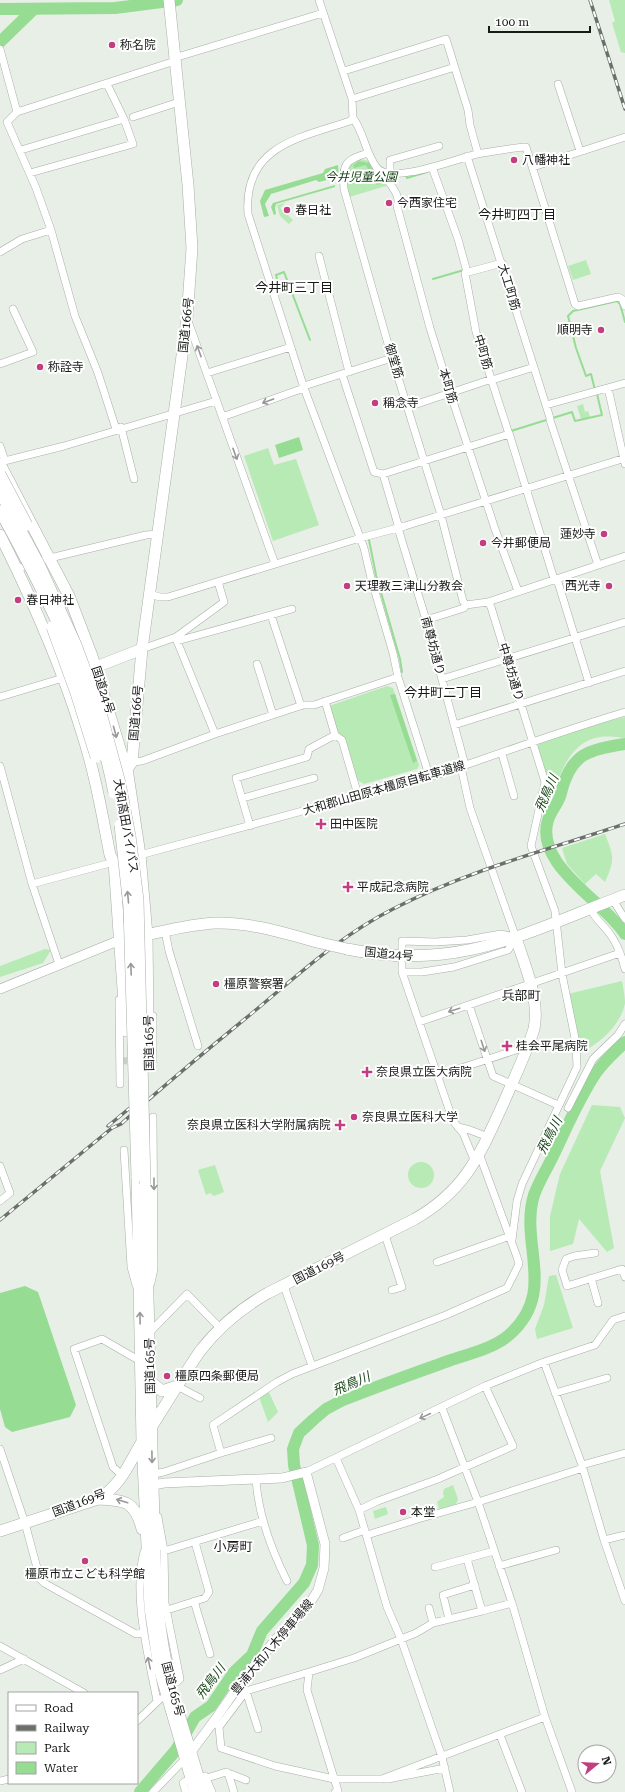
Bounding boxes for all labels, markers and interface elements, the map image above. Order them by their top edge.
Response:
scale bar [489,8,590,34]
text: 100 m [495,15,529,29]
place label: 称名院 [120,38,156,52]
marker: 称名院 [107,40,117,50]
place label: 八幡神社 [522,153,570,167]
marker: 八幡神社 [509,155,519,165]
park label: 今井児童公園 [325,170,399,184]
place label: 今西家住宅 [397,196,457,210]
marker: 今西家住宅 [384,198,394,208]
place label: 春日社 [295,203,331,217]
marker: 春日社 [282,205,292,215]
district label: 今井町四丁目 [478,207,556,222]
street label: 大工町筋 [495,262,523,312]
district label: 今井町三丁目 [255,280,333,295]
street label: 国道166号 [176,296,196,354]
place label: 順明寺 [557,323,593,337]
marker: 順明寺 [596,325,606,335]
street label: 中町筋 [471,333,495,371]
street label: 御堂筋 [382,342,406,380]
one-way arrow [195,344,202,357]
place label: 称詮寺 [48,360,84,374]
marker: 称詮寺 [35,362,45,372]
street label: 本町筋 [436,367,460,405]
place label: 稱念寺 [383,396,419,410]
one-way arrow [262,397,274,405]
marker: 稱念寺 [370,398,380,408]
one-way arrow [232,448,240,460]
place label: 蓮妙寺 [560,527,596,541]
marker: 蓮妙寺 [599,529,609,539]
place label: 今井郵便局 [491,536,551,550]
marker: 今井郵便局 [478,538,488,548]
place label: 天理教三津山分教会 [355,579,463,593]
place label: 西光寺 [565,579,601,593]
marker: 天理教三津山分教会 [342,581,352,591]
marker: 西光寺 [604,581,614,591]
place label: 春日神社 [26,593,74,607]
marker: 春日神社 [13,595,23,605]
street label: 南尊坊通り [418,615,448,677]
street label: 中尊坊通り [496,641,526,703]
street label: 国道24号 [89,664,117,716]
street label: 国道166号 [127,684,145,742]
district label: 今井町二丁目 [404,685,482,700]
one-way arrow [112,725,120,738]
street label: 大和郡山田原本橿原自転車道線 [301,758,467,818]
water label: 飛鳥川 [532,771,562,814]
street label: 大和高田バイパス [111,778,141,874]
place label: 田中医院 [330,817,378,831]
marker: 田中医院 [315,818,327,830]
place label: 平成記念病院 [357,880,429,894]
marker: 平成記念病院 [342,881,354,893]
one-way arrow [125,891,132,904]
street label: 国道24号 [364,945,414,963]
one-way arrow [127,963,135,976]
place label: 橿原警察署 [224,977,284,991]
marker: 橿原警察署 [211,979,221,989]
district label: 兵部町 [501,988,541,1003]
one-way arrow [448,1007,461,1014]
street label: 国道165号 [142,1015,156,1071]
one-way arrow [479,1039,487,1051]
place label: 桂会平尾病院 [516,1039,588,1053]
marker: 桂会平尾病院 [501,1040,513,1052]
place label: 奈良県立医大病院 [376,1065,472,1079]
marker: 奈良県立医大病院 [361,1066,373,1078]
place label: 奈良県立医科大学 [362,1110,458,1124]
marker: 奈良県立医科大学 [349,1112,359,1122]
water label: 飛鳥川 [534,1113,566,1156]
place label: 奈良県立医科大学附属病院 [187,1118,331,1132]
marker: 奈良県立医科大学附属病院 [334,1119,346,1131]
one-way arrow [150,1177,158,1190]
street label: 国道169号 [291,1249,347,1287]
one-way arrow [136,1312,144,1325]
street label: 国道165号 [143,1338,157,1394]
water label: 飛鳥川 [330,1368,374,1398]
place label: 橿原四条郵便局 [175,1369,259,1383]
marker: 橿原四条郵便局 [162,1371,172,1381]
one-way arrow [419,1413,431,1420]
one-way arrow [148,1450,156,1463]
street label: 国道169号 [50,1486,108,1520]
one-way arrow [116,1497,129,1504]
place label: 本堂 [411,1505,435,1519]
marker: 本堂 [398,1507,408,1517]
district label: 小房町 [213,1539,253,1554]
marker: 橿原市立こども科学館 [80,1556,90,1566]
place label: 橿原市立こども科学館 [25,1567,145,1581]
street label: 豊浦大和八木停車場線 [228,1597,316,1697]
one-way arrow [145,1657,153,1670]
street label: 国道165号 [159,1660,187,1718]
water label: 飛鳥川 [193,1660,229,1701]
legend [8,1692,138,1784]
text: Road [44,1701,74,1715]
text: Railway [44,1721,90,1735]
text: Park [44,1741,71,1755]
north arrow [577,1744,617,1784]
text: N [599,1755,614,1768]
text: Water [44,1761,78,1775]

